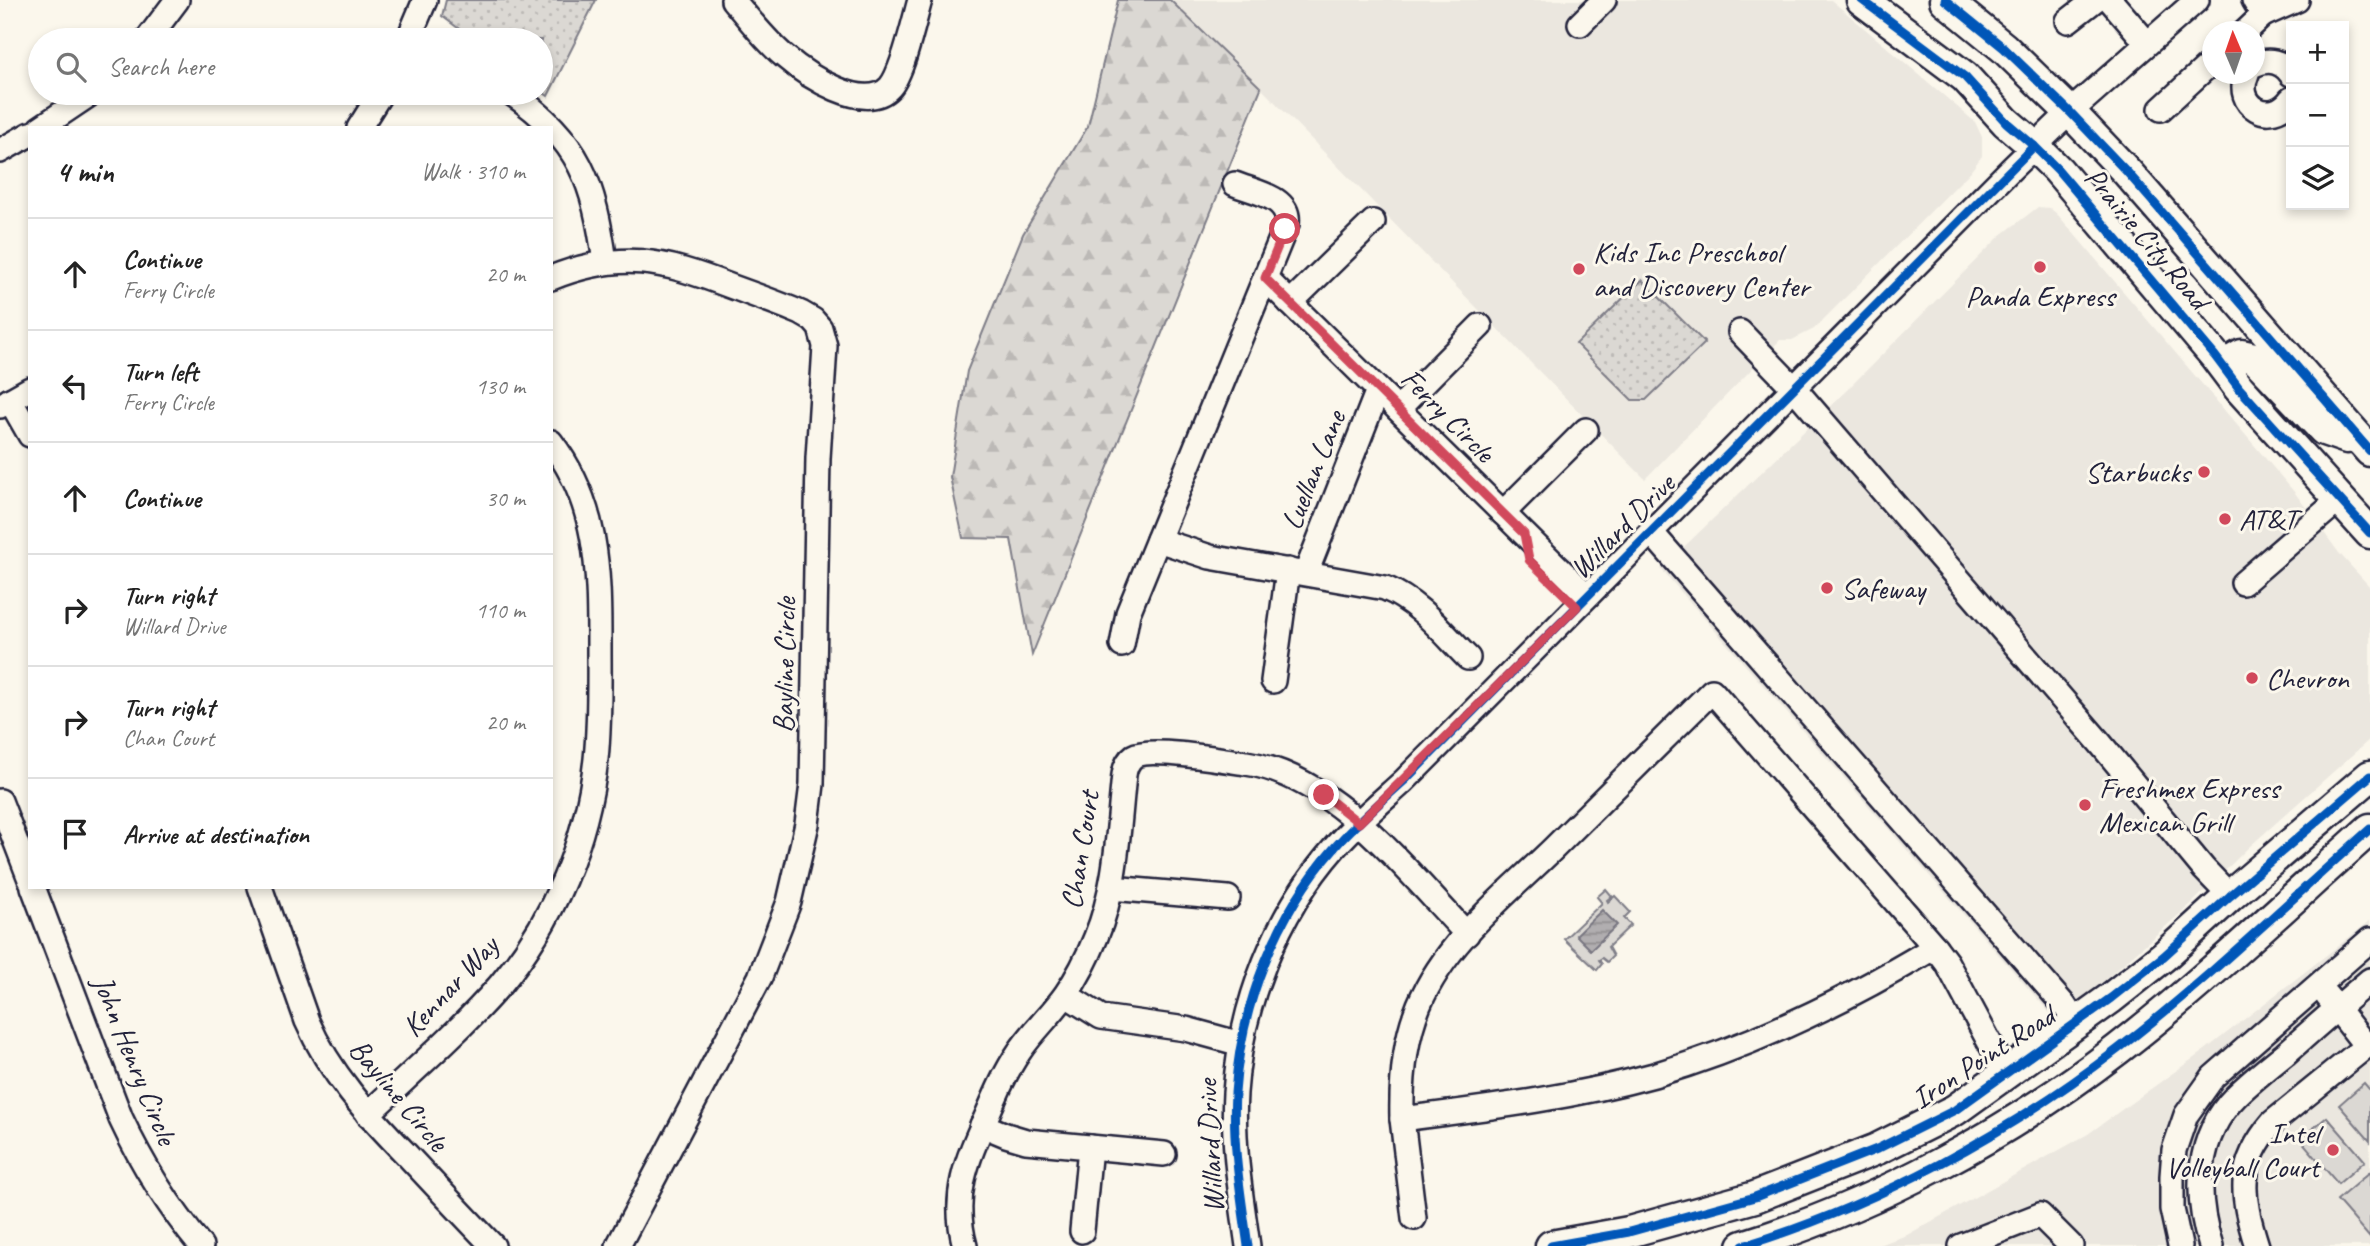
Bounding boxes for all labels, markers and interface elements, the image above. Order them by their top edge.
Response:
north arrow [2202,21,2265,84]
map controls [2286,21,2349,210]
button: + [2286,21,2349,84]
search box [28,28,553,105]
icon: search [52,48,90,86]
text: Search here [108,50,214,83]
button: − [2286,84,2349,147]
button: layers [2286,147,2349,210]
text: 4 min [56,153,113,191]
text: Walk · 310 m [421,157,525,186]
street label: Prairie City Road [2076,159,2220,320]
route start [1269,213,1300,244]
place label: Kids Inc Preschool and Discovery Center [1593,233,1812,305]
text: Continue [123,243,201,276]
icon: ahead [56,255,94,293]
marker: Panda Express [2032,259,2048,275]
text: 20 m [486,260,525,289]
marker: Kids Inc Preschool and Discovery Center [1571,261,1587,277]
text: Ferry Circle [123,276,214,305]
place label: Panda Express [1966,277,2117,315]
text: Turn left [123,355,198,388]
street label: Ferry Circle [1393,360,1505,472]
icon: left [56,367,94,405]
text: 130 m [476,372,525,401]
text: Ferry Circle [123,388,214,417]
street label: Luellan Lane [1272,403,1355,535]
place label: Starbucks [2085,453,2193,491]
street label: Willard Drive [1561,464,1684,587]
marker: Starbucks [2196,464,2212,480]
icon: ahead [56,479,94,517]
text: Continue [123,482,201,515]
text: 30 m [486,484,525,513]
place label: AT&T [2239,500,2303,538]
marker: AT&T [2217,511,2233,527]
place label: Safeway [1841,569,1928,607]
text: Turn right [123,579,214,612]
marker: Safeway [1819,580,1835,596]
icon: right [56,591,94,629]
street label: Bayline Circle [764,595,804,733]
text: 110 m [476,596,525,625]
text: Willard Drive [123,612,225,641]
place label: Chevron [2266,659,2350,697]
marker: Chevron [2244,670,2260,686]
text: Turn right [123,691,214,724]
icon: right [56,703,94,741]
text: 20 m [486,708,525,737]
text: Chan Court [123,724,214,753]
place label: Freshmex Express Mexican Grill [2099,769,2282,841]
route end [1308,779,1339,810]
street label: Chan Court [1052,785,1109,912]
marker: Freshmex Express Mexican Grill [2077,797,2093,813]
icon: arrive [56,815,94,853]
text: Arrive at destination [123,818,309,851]
street label: Kennar Way [394,925,508,1045]
street label: John Henry Circle [83,968,187,1152]
street label: Iron Point Road [1904,994,2065,1117]
street label: Bayline Circle [341,1031,459,1161]
street label: Willard Drive [1187,1076,1232,1214]
place label: Intel Volleyball Court [2165,1114,2324,1186]
marker: Intel Volleyball Court [2325,1142,2341,1158]

